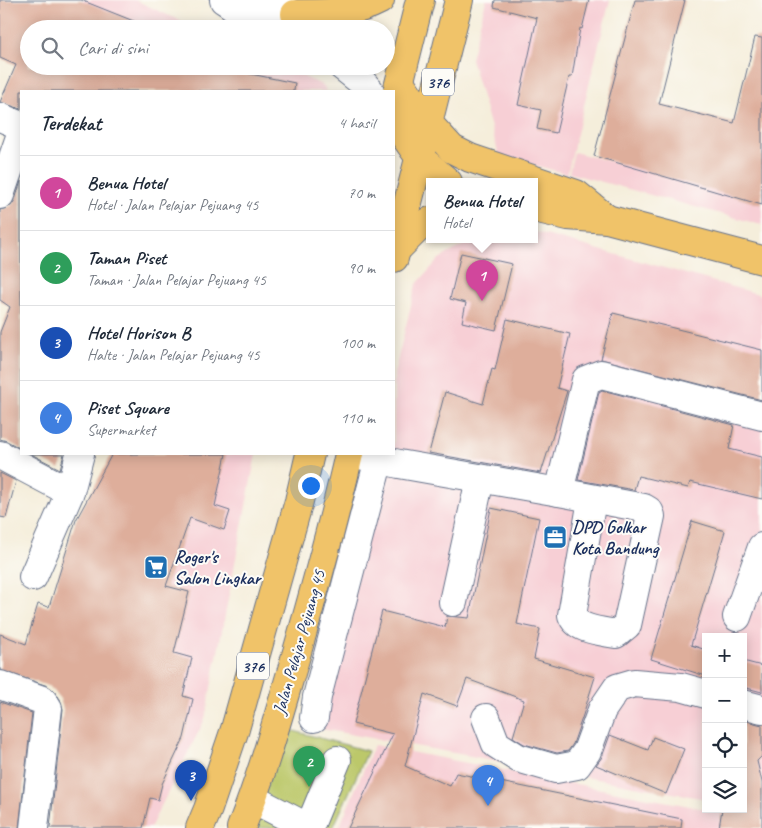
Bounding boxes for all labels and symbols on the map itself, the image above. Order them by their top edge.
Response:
road number: 376 [422,68,454,95]
pin: 1 [466,260,498,301]
your location [298,473,324,499]
place label: DPD Golkar Kota Bandung [572,516,661,559]
office icon: DPD Golkar Kota Bandung [542,524,568,550]
place label: Roger's Salon Lingkar [174,546,263,589]
supermarket icon: Roger's Salon Lingkar [143,554,169,580]
street label: Jalan Pelajar Pejuang 45 [268,566,330,718]
road number: 376 [237,652,269,679]
pin: 2 [293,746,325,787]
pin: 3 [175,760,207,801]
pin: 4 [472,765,504,806]

